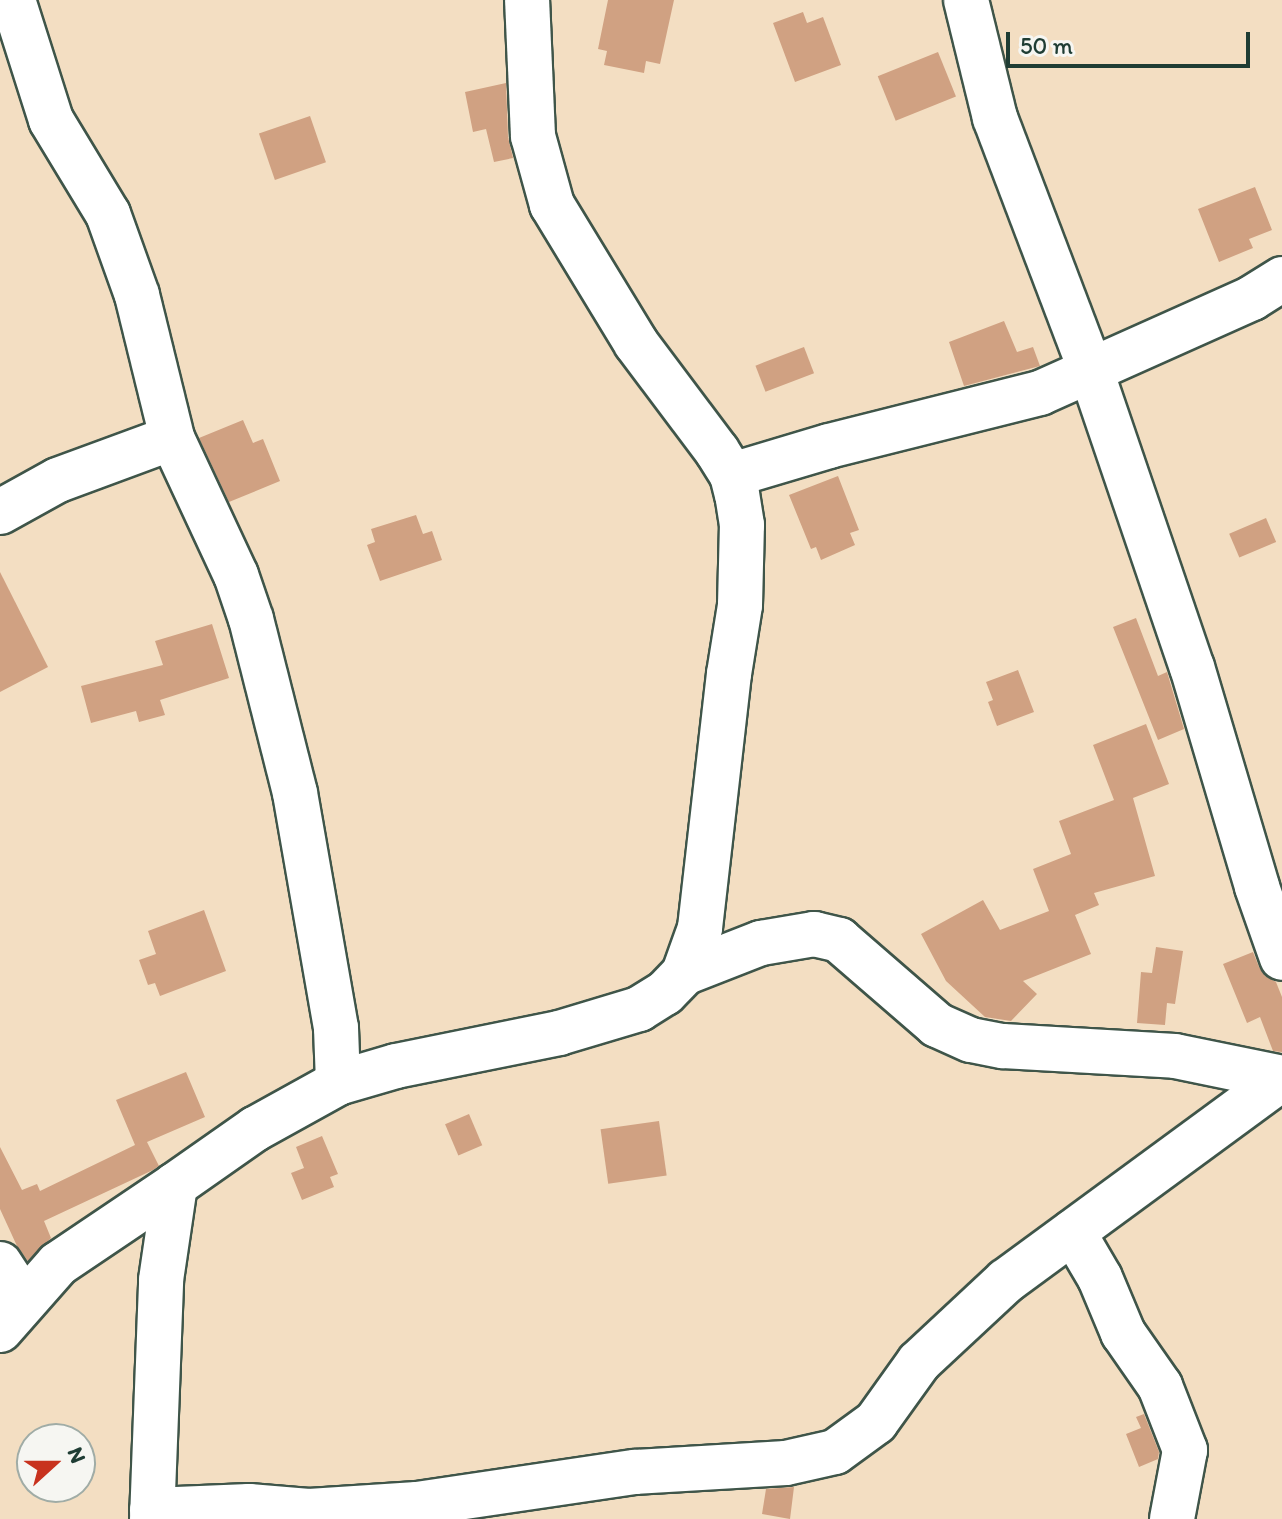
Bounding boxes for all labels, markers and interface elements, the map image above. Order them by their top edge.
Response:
scale bar [1010,16,1254,66]
text: 50 m [1020,31,1073,60]
north arrow [16,1423,96,1503]
text: N [62,1443,92,1467]

